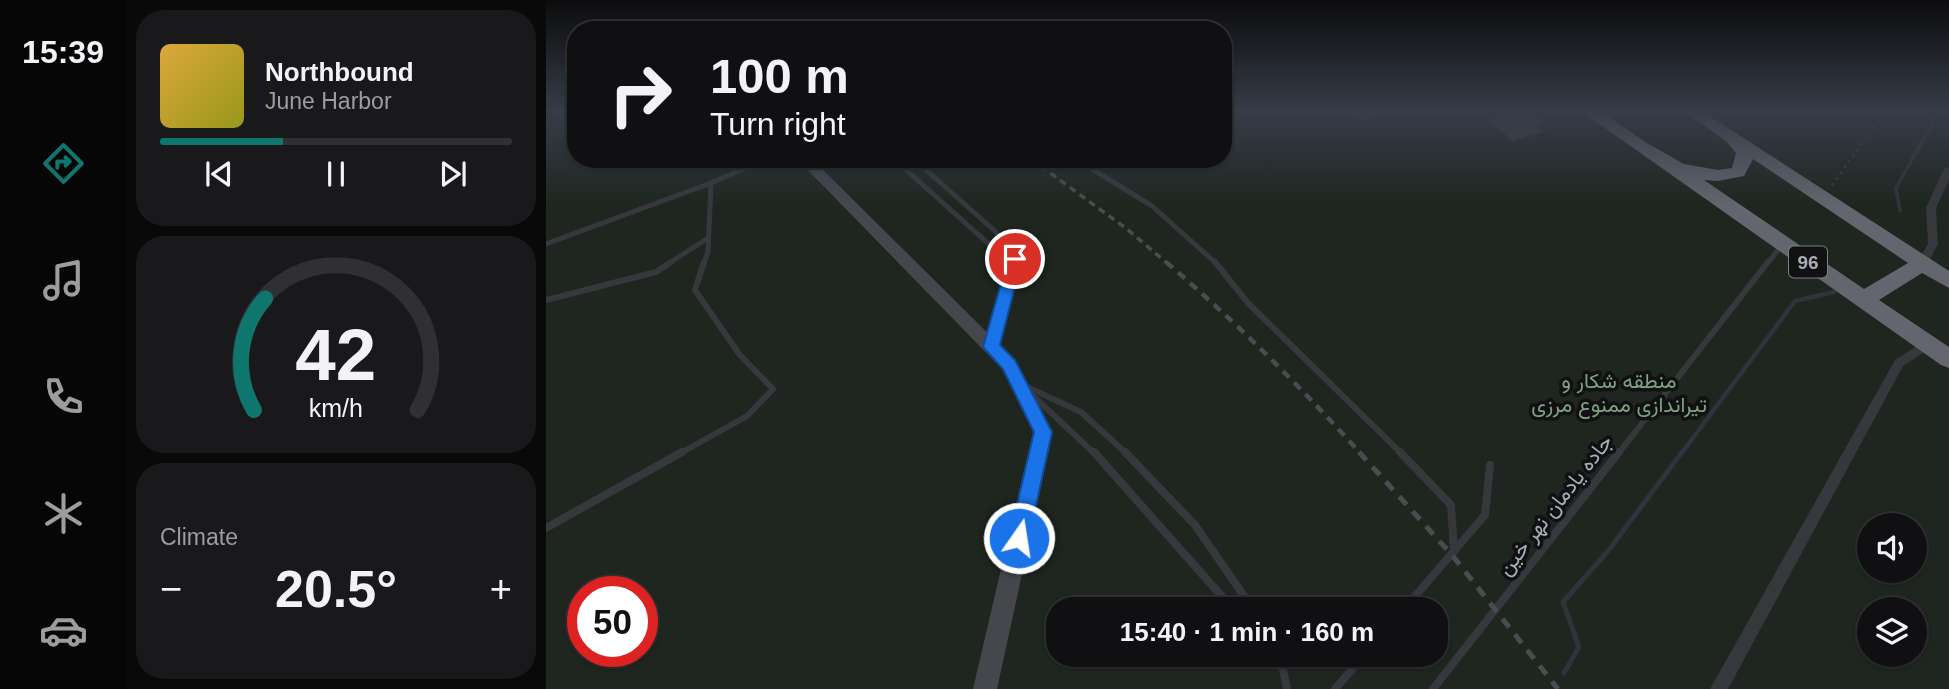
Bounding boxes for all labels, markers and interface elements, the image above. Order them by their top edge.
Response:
text: 15:39 [22,34,104,70]
icon: right [595,49,686,140]
text: 100 m [710,49,849,103]
text: Northbound [265,57,414,87]
text: June Harbor [265,88,392,114]
text: Turn right [710,106,846,142]
icon: directions [39,139,88,188]
icon: previous [200,155,238,193]
icon: pause [317,155,355,193]
icon: next [434,155,472,193]
pin [985,229,1045,289]
icon: arrive [996,240,1034,278]
road number: 96 [1789,246,1827,278]
icon: music [39,256,88,305]
text: 42 [296,315,376,396]
park label: منطقه شکار و تیراندازی ممنوع مرزی [1531,369,1707,419]
icon: phone [39,372,88,421]
text: km/h [309,394,363,422]
street label: جاده یادمان نهر خین [1493,430,1618,581]
icon: climate [39,489,88,538]
position arrow [982,501,1056,575]
map controls [1857,513,1927,667]
button: sound [1857,513,1927,583]
text: Climate [160,524,238,550]
text: 20.5° [275,560,397,618]
text: − [160,568,182,610]
text: + [490,568,512,610]
speed limit sign: 50 [567,576,658,667]
button: layers [1857,597,1927,667]
icon: car [39,606,88,655]
text: 15:40 · 1 min · 160 m [1120,617,1374,647]

